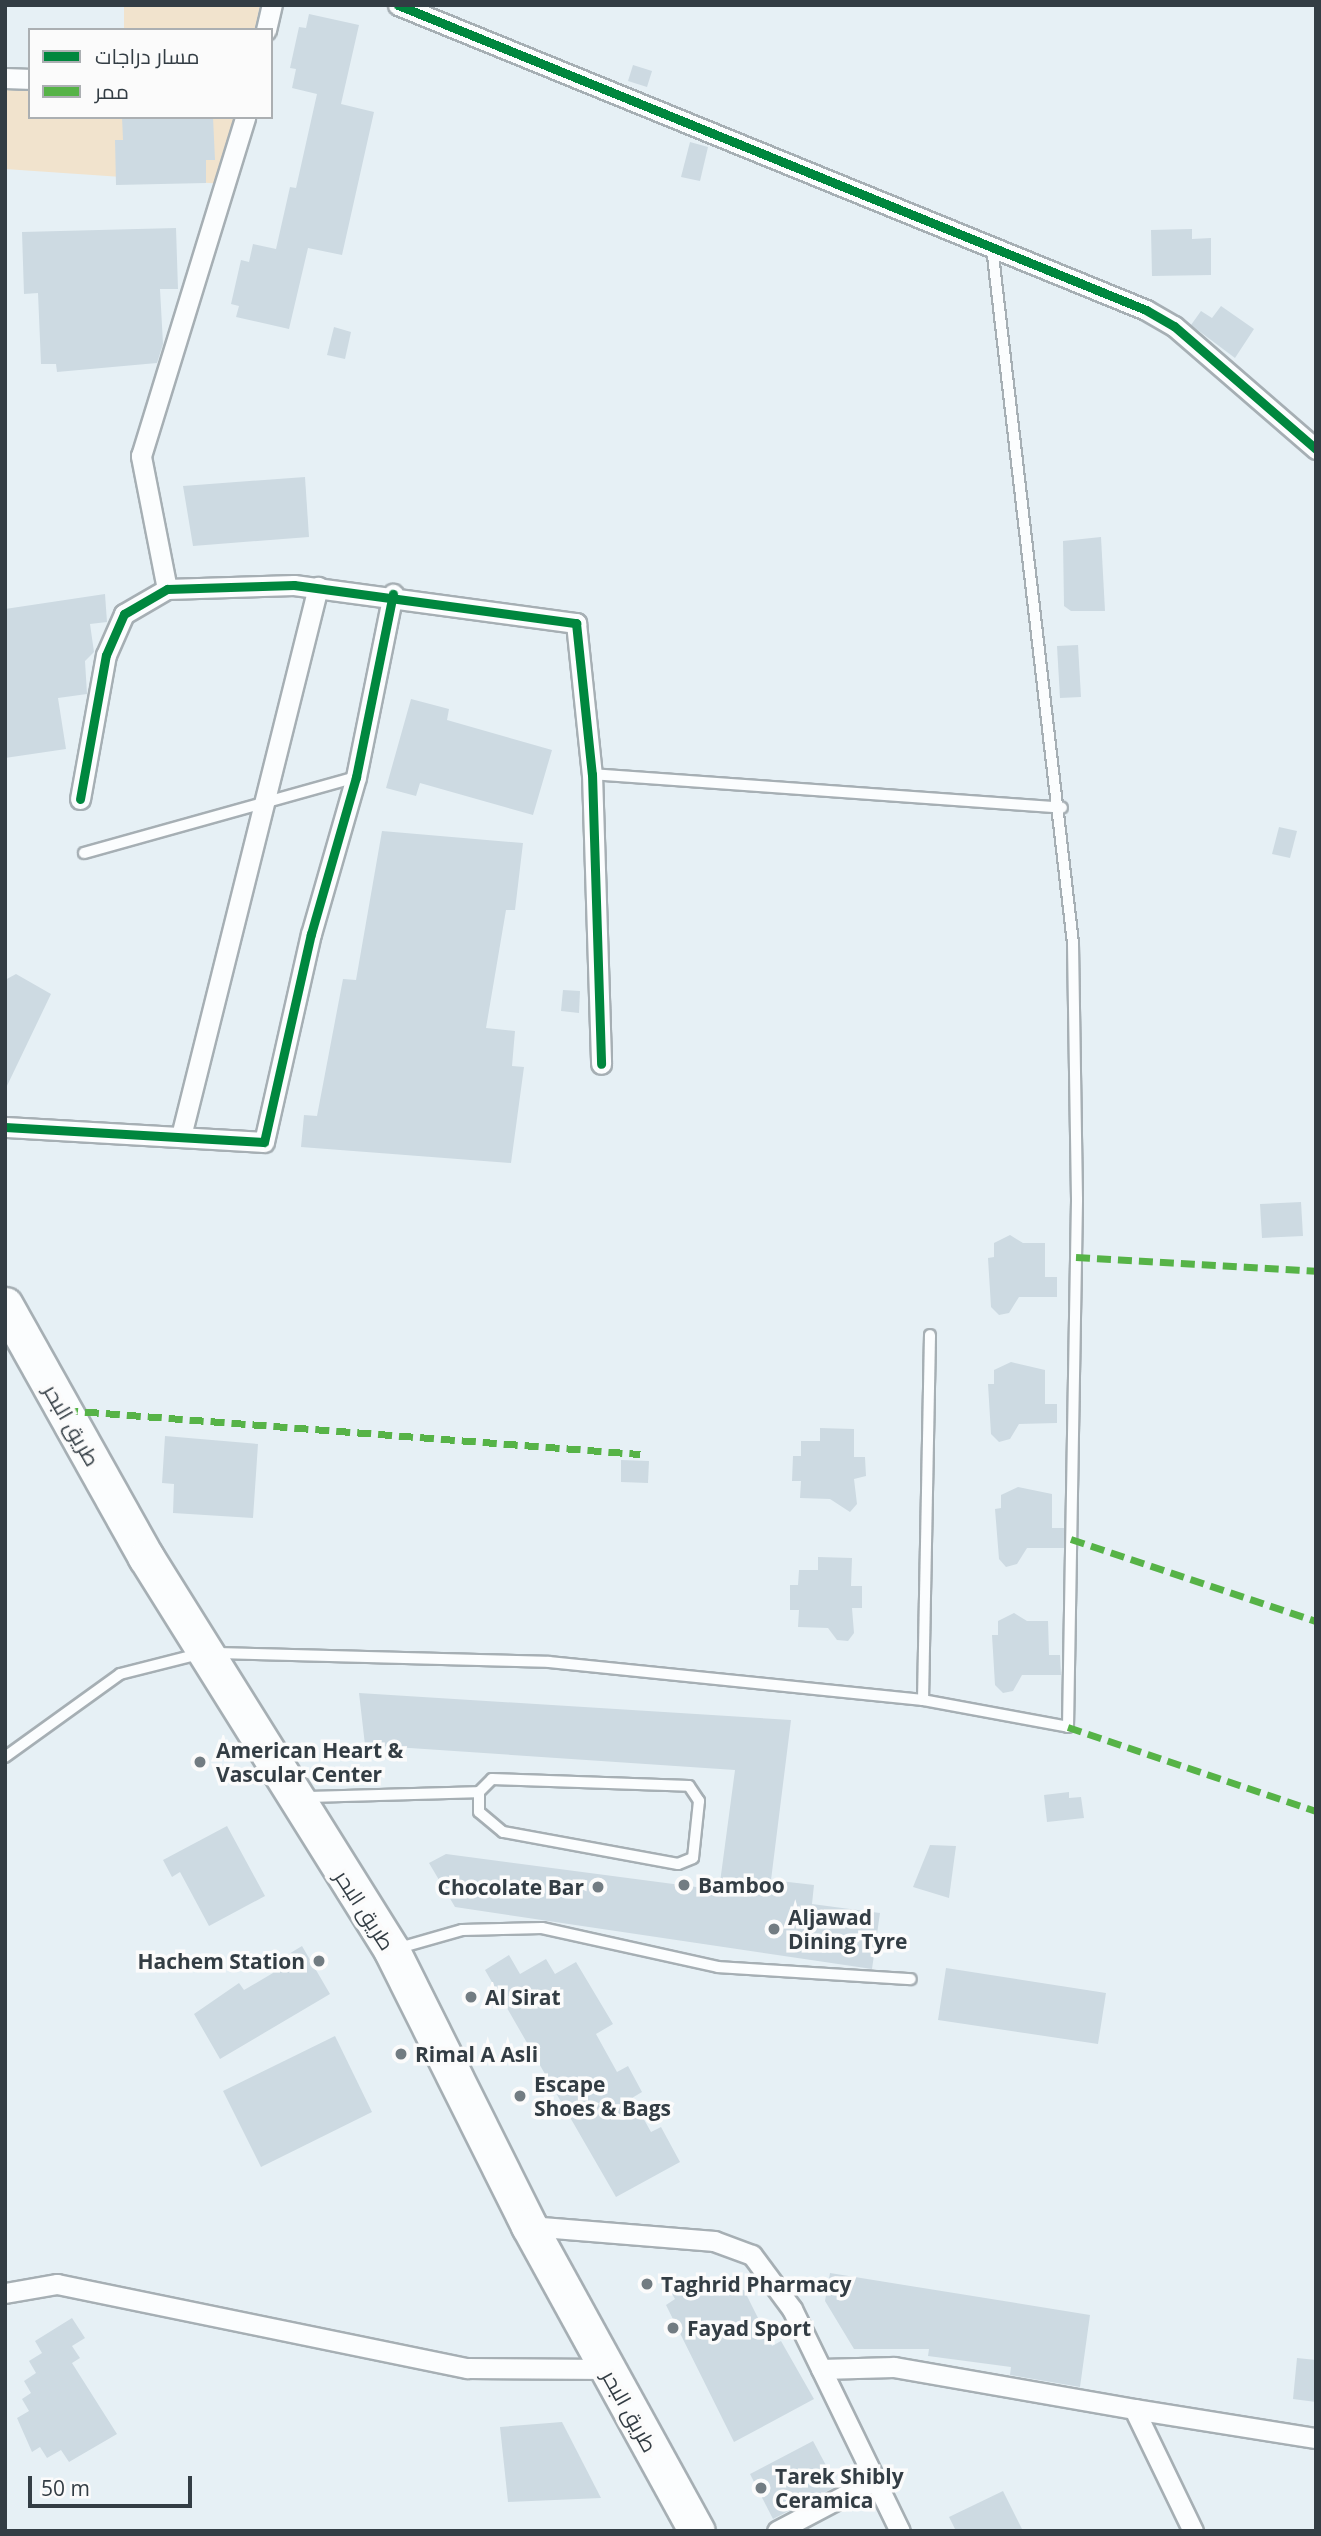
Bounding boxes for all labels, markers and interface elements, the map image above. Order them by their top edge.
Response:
legend [28,28,273,119]
text: مسار دراجات [95,42,199,70]
text: ممر [95,77,129,105]
street label: طريق البحر [39,1380,105,1470]
place label: American Heart & Vascular Center [216,1737,403,1787]
marker: American Heart & Vascular Center [190,1752,210,1772]
street label: طريق البحر [330,1865,400,1955]
place label: Bamboo [698,1872,785,1898]
place label: Chocolate Bar [438,1874,584,1900]
marker: Bamboo [676,1877,692,1893]
marker: Chocolate Bar [590,1879,606,1895]
place label: Aljawad Dining Tyre [788,1904,907,1954]
marker: Aljawad Dining Tyre [766,1921,782,1937]
place label: Hachem Station [137,1948,305,1974]
marker: Hachem Station [311,1953,327,1969]
place label: Al Sirat [485,1984,561,2010]
marker: Al Sirat [463,1989,479,2005]
place label: Rimal A Asli [415,2041,538,2067]
marker: Rimal A Asli [393,2046,409,2062]
place label: Escape Shoes & Bags [534,2071,671,2121]
marker: Escape Shoes & Bags [512,2088,528,2104]
place label: Taghrid Pharmacy [661,2271,851,2297]
marker: Taghrid Pharmacy [639,2276,655,2292]
place label: Fayad Sport [687,2315,811,2341]
marker: Fayad Sport [665,2320,681,2336]
street label: طريق البحر [597,2366,663,2456]
scale bar [32,2462,196,2506]
place label: Tarek Shibly Ceramica [775,2463,904,2513]
text: 50 m [41,2474,90,2502]
marker: Tarek Shibly Ceramica [753,2480,769,2496]

